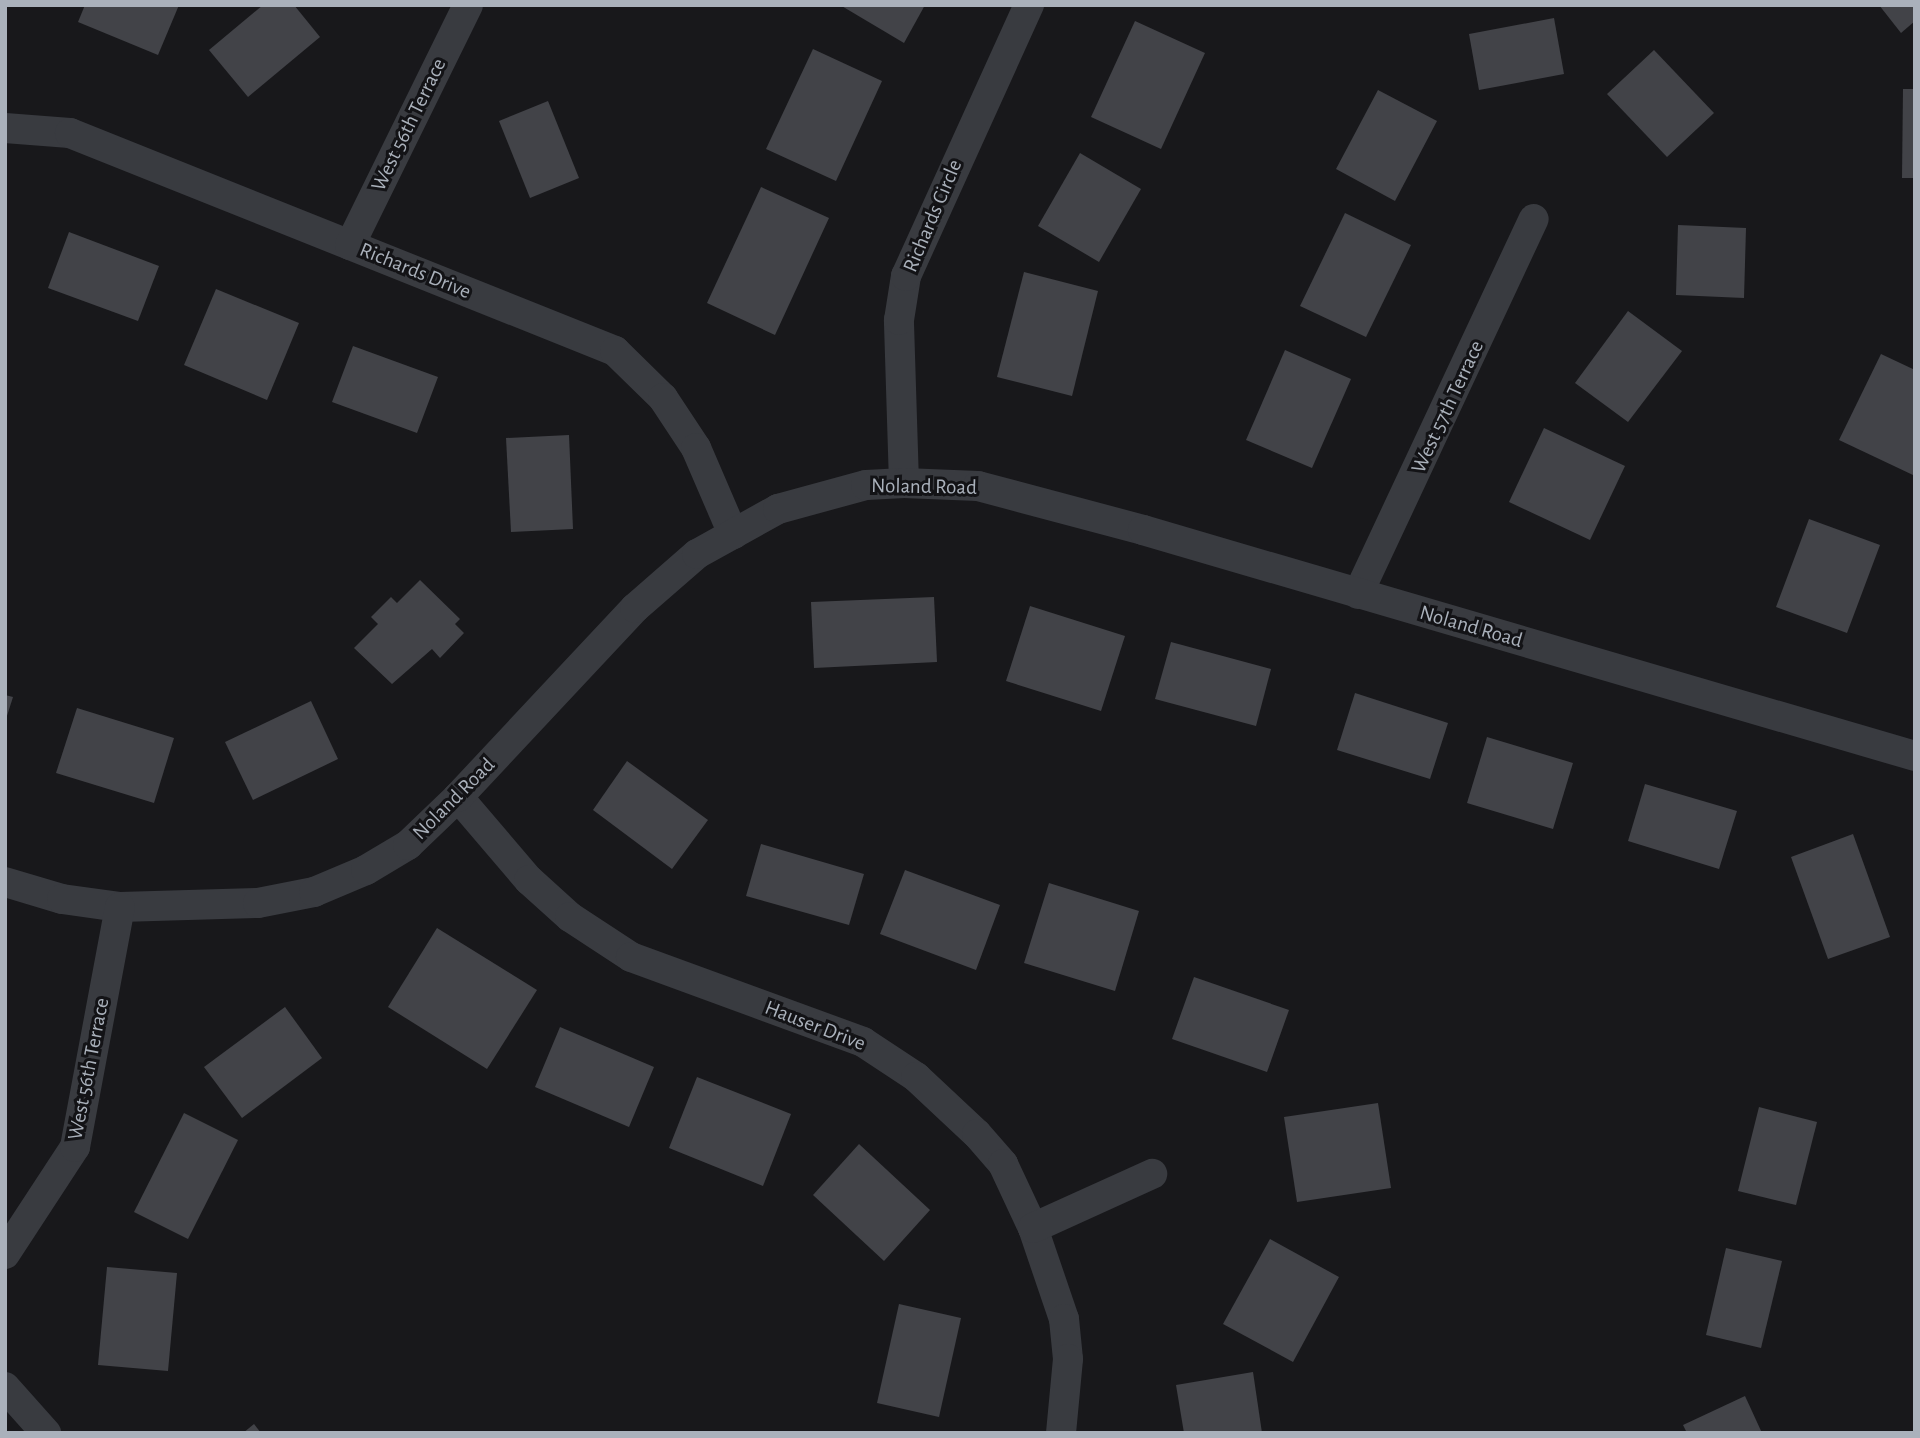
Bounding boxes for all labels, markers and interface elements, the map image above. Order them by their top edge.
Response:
street label: West 56th Terrace [366,55,452,195]
street label: Richards Circle [898,156,968,276]
street label: Richards Drive [356,237,474,305]
street label: West 57th Terrace [1406,337,1490,477]
street label: Noland Road [871,473,977,501]
street label: Noland Road [1417,600,1525,654]
street label: Noland Road [408,753,500,845]
street label: Hauser Drive [761,995,869,1057]
street label: West 56th Terrace [63,996,115,1142]

